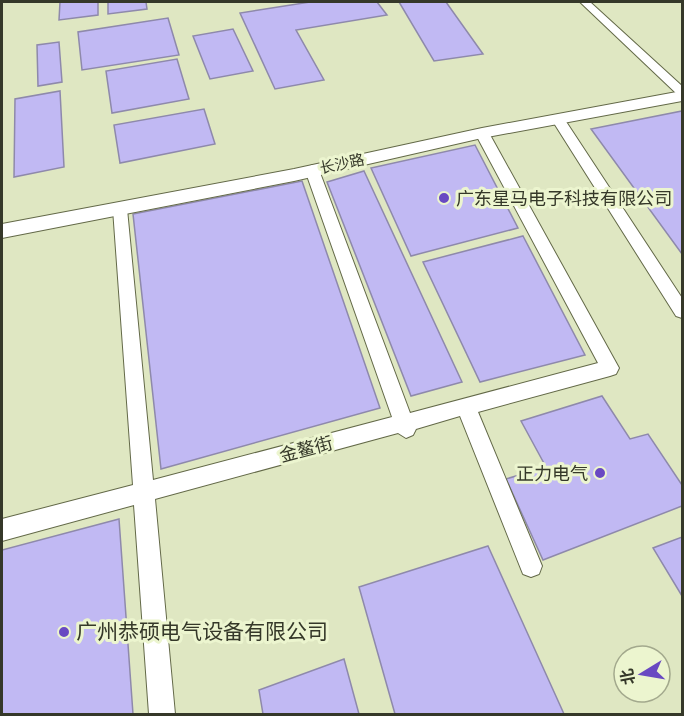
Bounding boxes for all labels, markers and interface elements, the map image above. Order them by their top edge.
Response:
street label: 长沙路 [318,151,366,177]
place label: 广东星马电子科技有限公司 [456,188,672,209]
marker: 广东星马电子科技有限公司 [437,191,451,205]
street label: 金鳌街 [277,432,335,466]
place label: 正力电气 [516,463,588,484]
marker: 正力电气 [593,466,607,480]
place label: 广州恭硕电气设备有限公司 [76,620,328,644]
marker: 广州恭硕电气设备有限公司 [57,625,71,639]
north arrow [612,644,672,704]
text: 北 [617,667,639,686]

